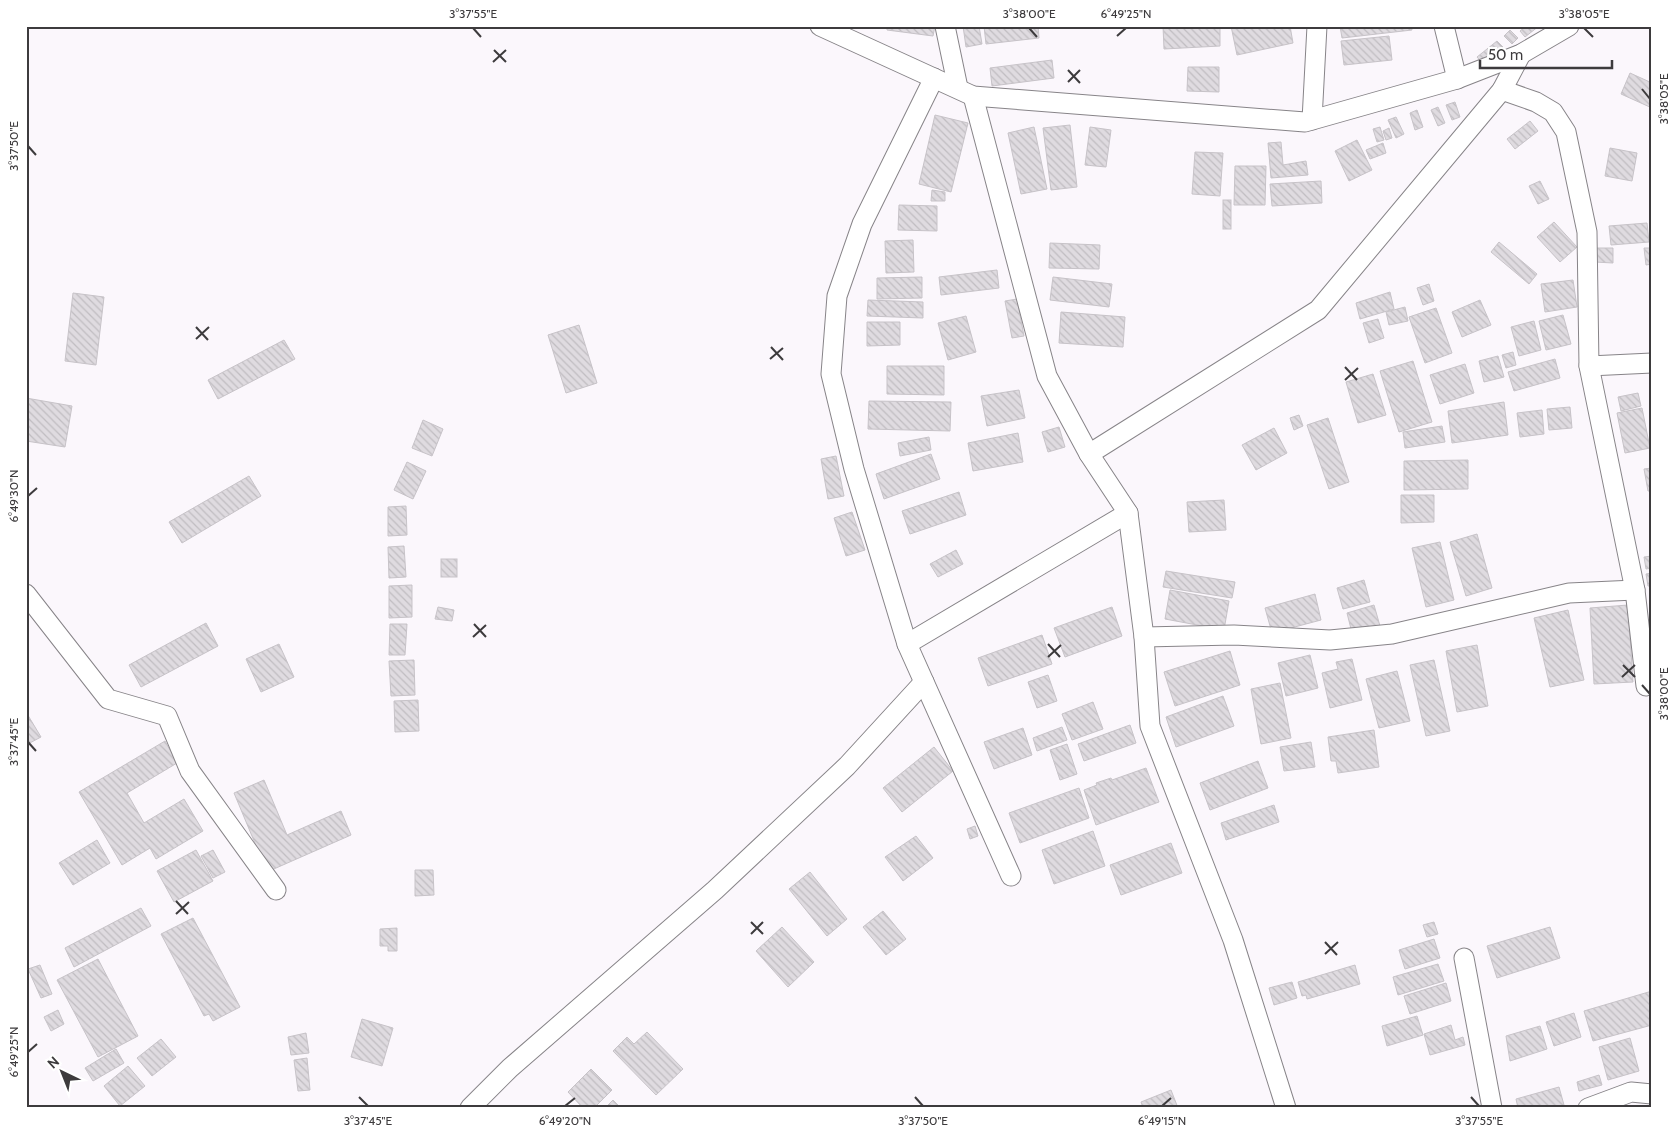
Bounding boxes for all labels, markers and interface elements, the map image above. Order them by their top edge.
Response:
text: 3°37'55"E [449,6,497,21]
text: 3°38'00"E [1002,6,1056,21]
text: 6°49'25"N [1101,6,1151,21]
text: 3°38'05"E [1558,6,1610,21]
scale bar [1480,38,1613,70]
text: 50 m [1488,46,1523,64]
text: 3°38'05"E [1656,73,1671,125]
text: 3°37'50"E [6,121,21,171]
text: 6°49'30"N [6,470,21,522]
text: 3°38'00"E [1656,667,1671,721]
text: 3°37'45"E [6,718,21,766]
text: 6°49'25"N [6,1027,21,1077]
north arrow [38,1046,88,1096]
text: N [43,1053,63,1072]
text: 3°37'45"E [344,1113,392,1128]
text: 6°49'20"N [539,1113,591,1128]
text: 3°37'50"E [898,1113,948,1128]
text: 6°49'15"N [1138,1113,1186,1128]
text: 3°37'55"E [1455,1113,1503,1128]

